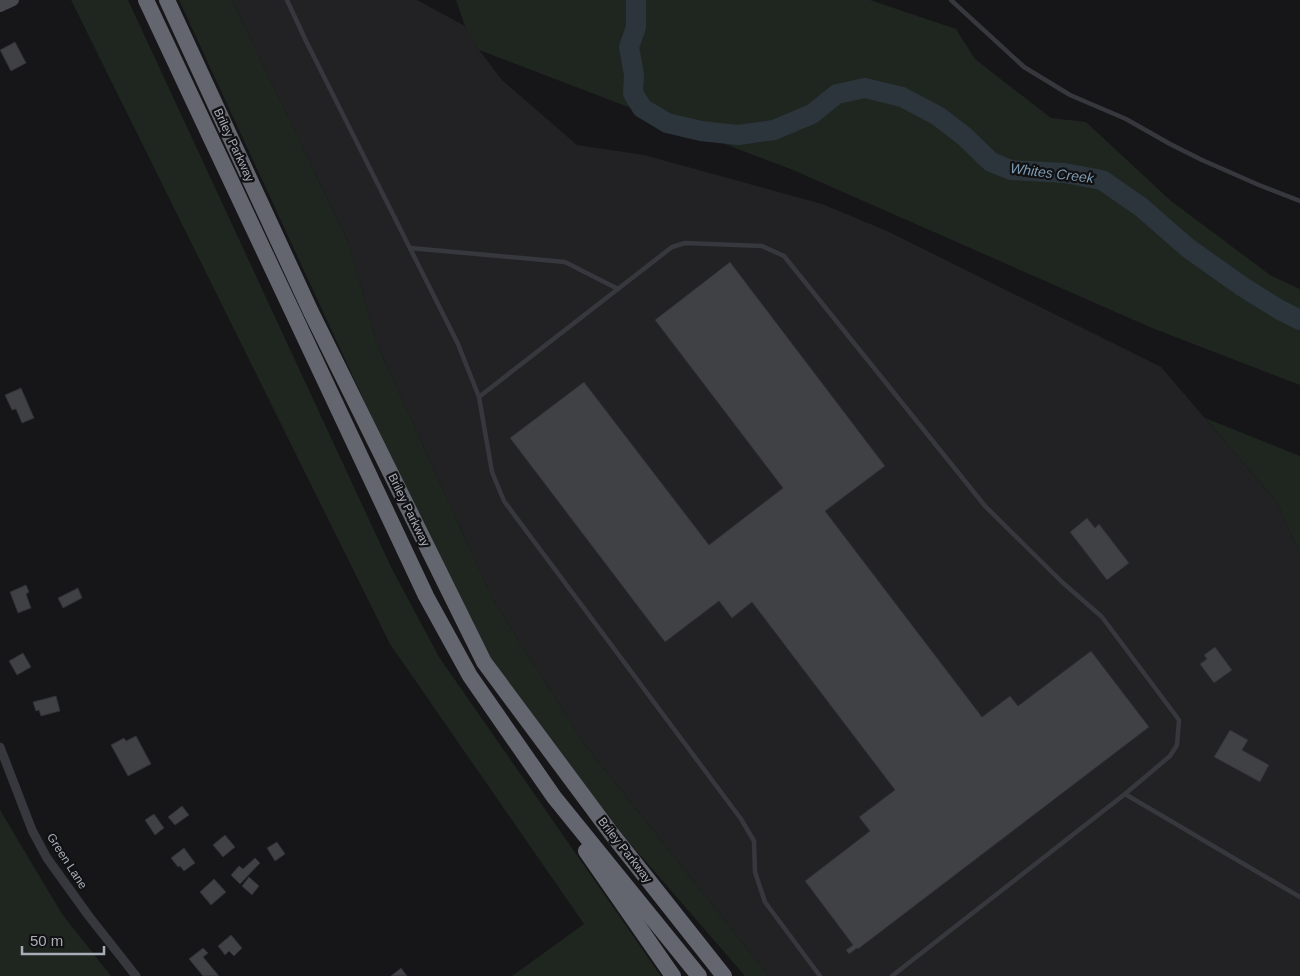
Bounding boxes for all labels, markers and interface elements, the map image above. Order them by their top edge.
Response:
street label: Briley Parkway [211,106,257,184]
water label: Whites Creek [1009,160,1096,186]
street label: Briley Parkway [385,471,433,549]
street label: Briley Parkway [595,814,655,886]
street label: Green Lane [44,831,90,892]
scale bar [22,924,105,956]
text: 50 m [30,932,63,949]

